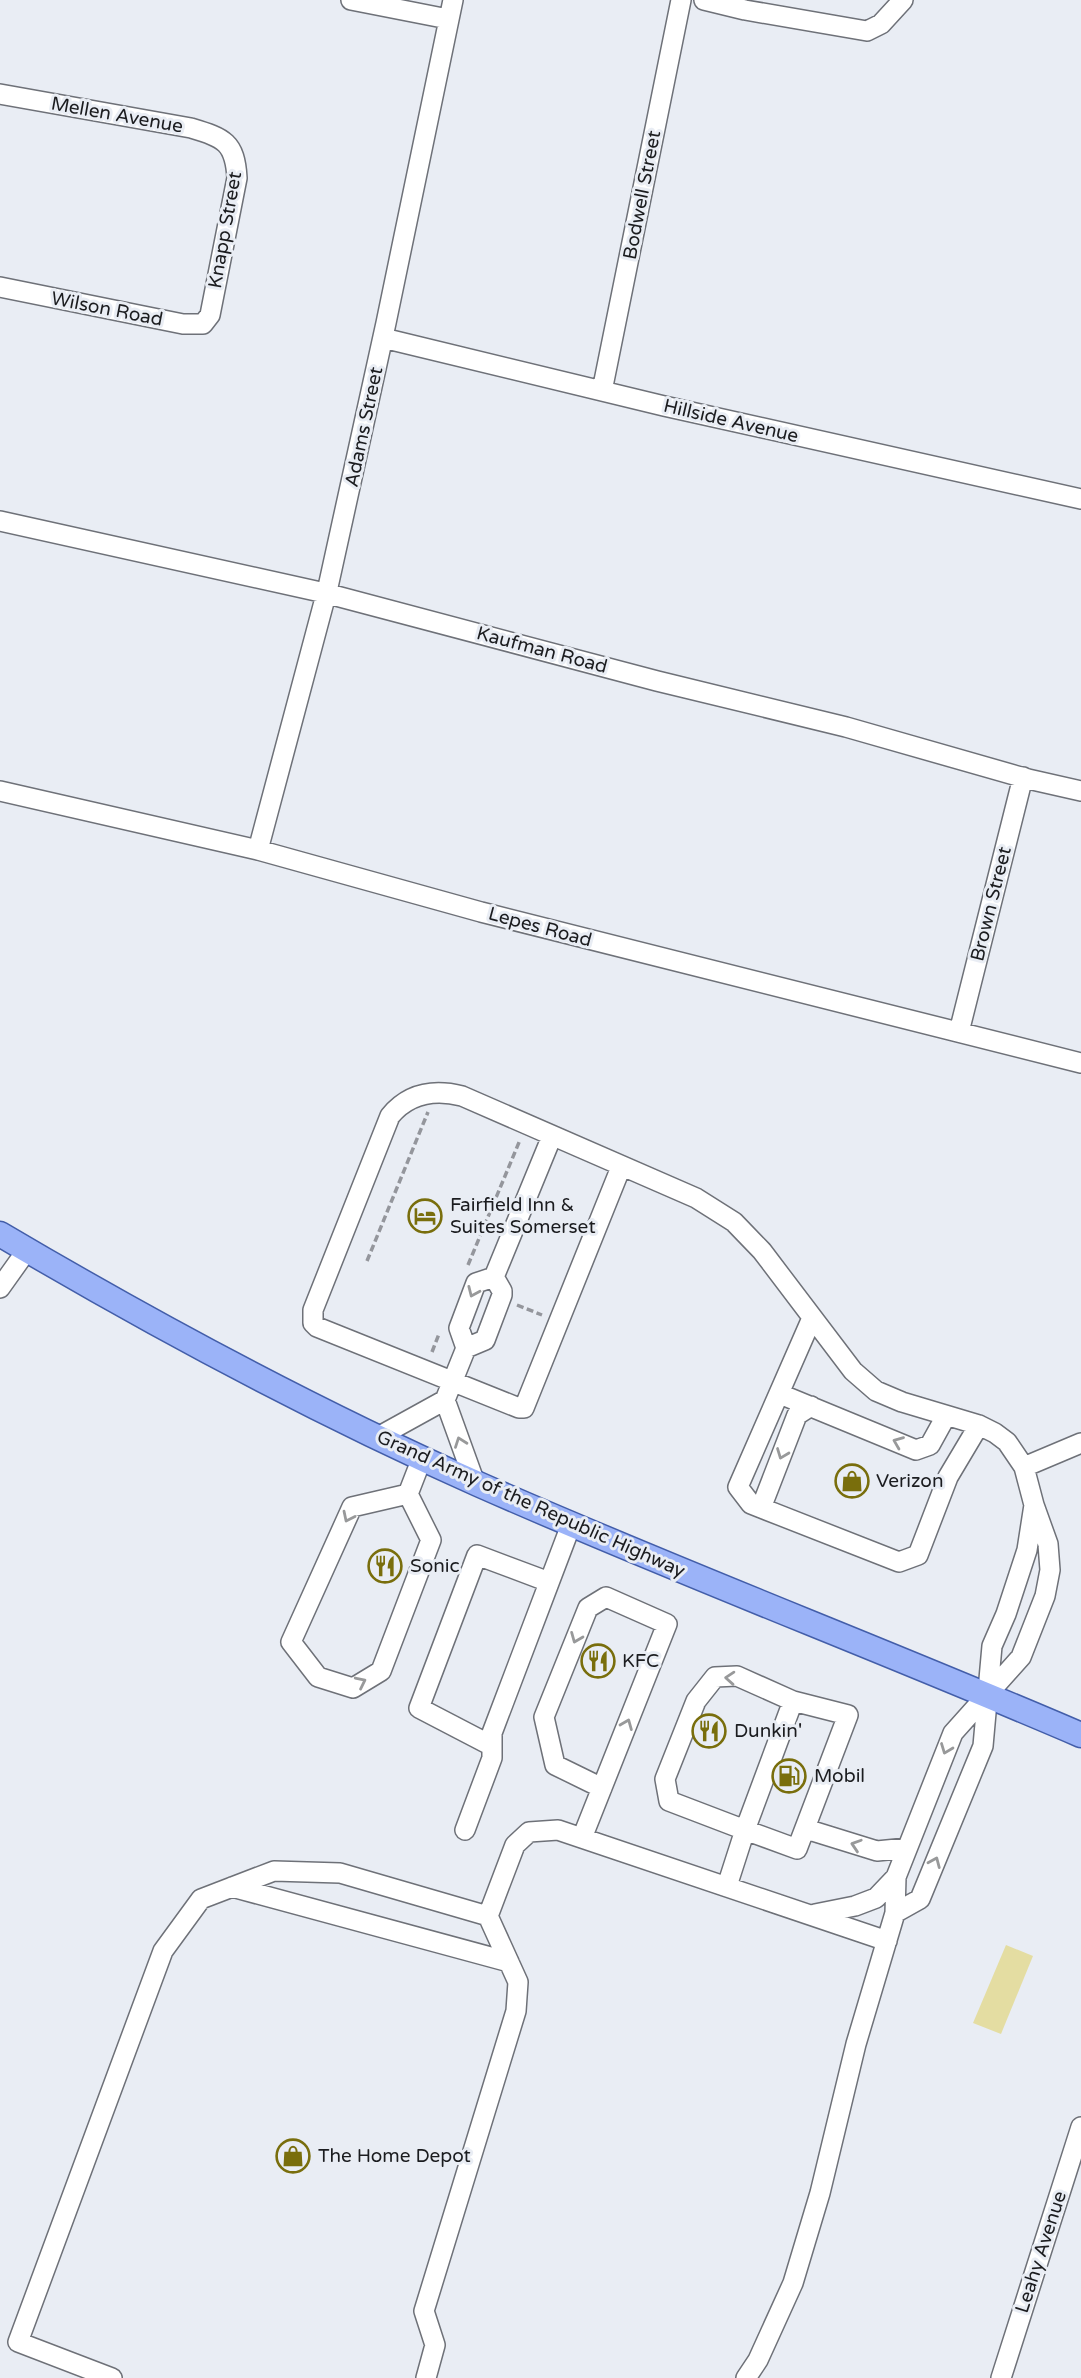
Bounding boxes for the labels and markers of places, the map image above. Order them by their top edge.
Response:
place label: Fairfield Inn & Suites Somerset [450,1194,596,1238]
hotel icon: Fairfield Inn & Suites Somerset [406,1197,444,1235]
shop icon: Verizon [833,1462,871,1500]
place label: Verizon [876,1470,944,1492]
restaurant icon: Sonic [366,1547,404,1585]
place label: Sonic [410,1555,460,1577]
restaurant icon: KFC [579,1642,617,1680]
place label: KFC [622,1650,659,1672]
restaurant icon: Dunkin' [690,1712,728,1750]
place label: Dunkin' [734,1720,802,1742]
fuel station icon: Mobil [770,1757,808,1795]
place label: Mobil [814,1765,865,1787]
shop icon: The Home Depot [274,2137,312,2175]
place label: The Home Depot [318,2145,471,2167]

